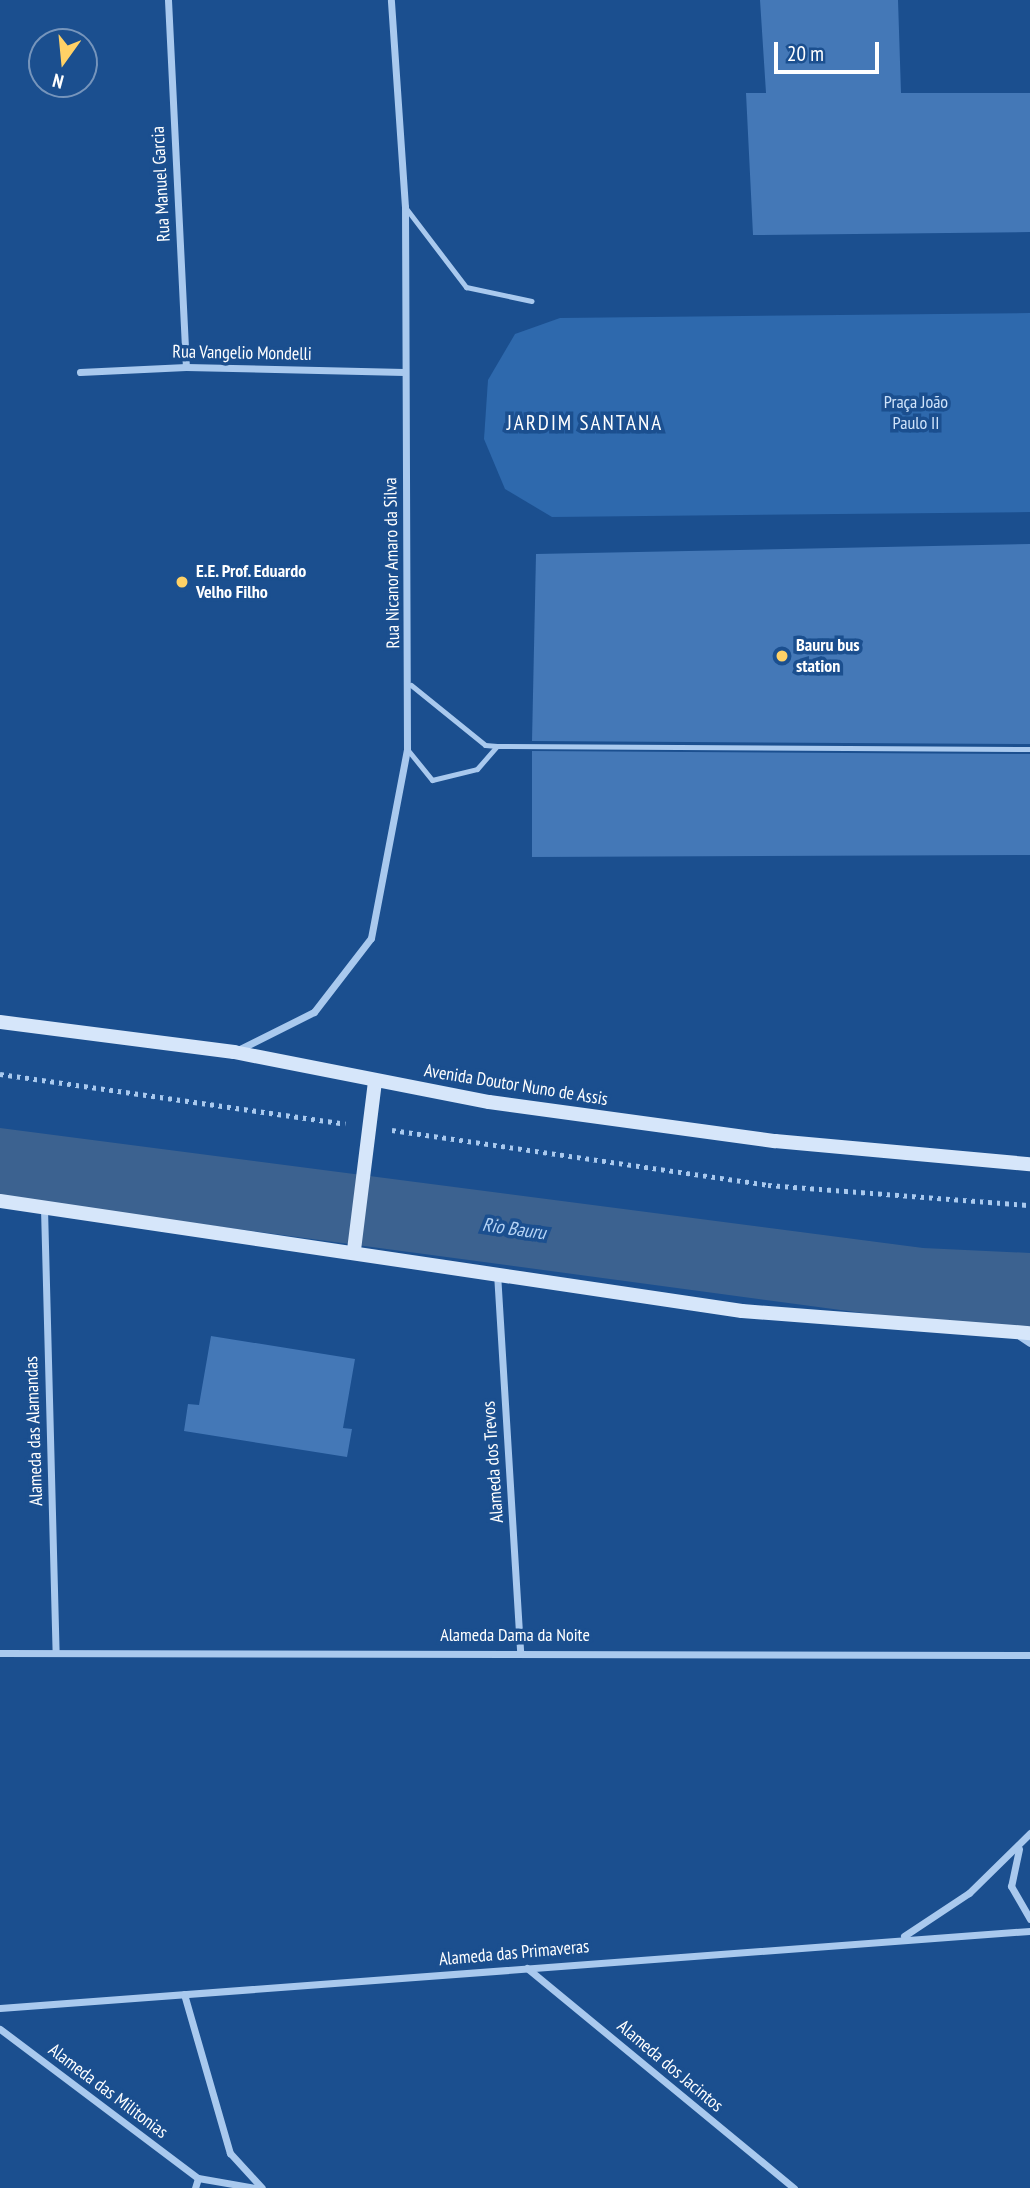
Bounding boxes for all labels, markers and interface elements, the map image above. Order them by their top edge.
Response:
north arrow [28,28,98,98]
scale bar [778,28,883,72]
text: 20 m [787,40,824,67]
text: N [50,68,66,94]
street label: Rua Manuel Garcia [147,126,175,242]
street label: Rua Vangelio Mondelli [172,341,312,365]
park label: Praça João Paulo II [884,392,948,434]
district label: JARDIM SANTANA [509,410,661,436]
street label: Rua Nicanor Amaro da Silva [380,477,404,649]
place label: E.E. Prof. Eduardo Velho Filho [196,561,309,604]
marker: E.E. Prof. Eduardo Velho Filho [174,574,190,590]
place label: Bauru bus station [796,635,860,678]
marker: Bauru bus station [774,648,790,664]
street label: Avenida Doutor Nuno de Assis [422,1060,610,1110]
water label: Rio Bauru [481,1213,547,1245]
street label: Alameda das Alamandas [21,1355,47,1507]
street label: Alameda dos Trevos [478,1400,508,1524]
street label: Alameda Dama da Noite [440,1624,590,1646]
street label: Alameda das Primaveras [438,1936,590,1970]
street label: Alameda dos Jacintos [613,2015,727,2117]
street label: Alameda das Militonias [44,2039,172,2143]

